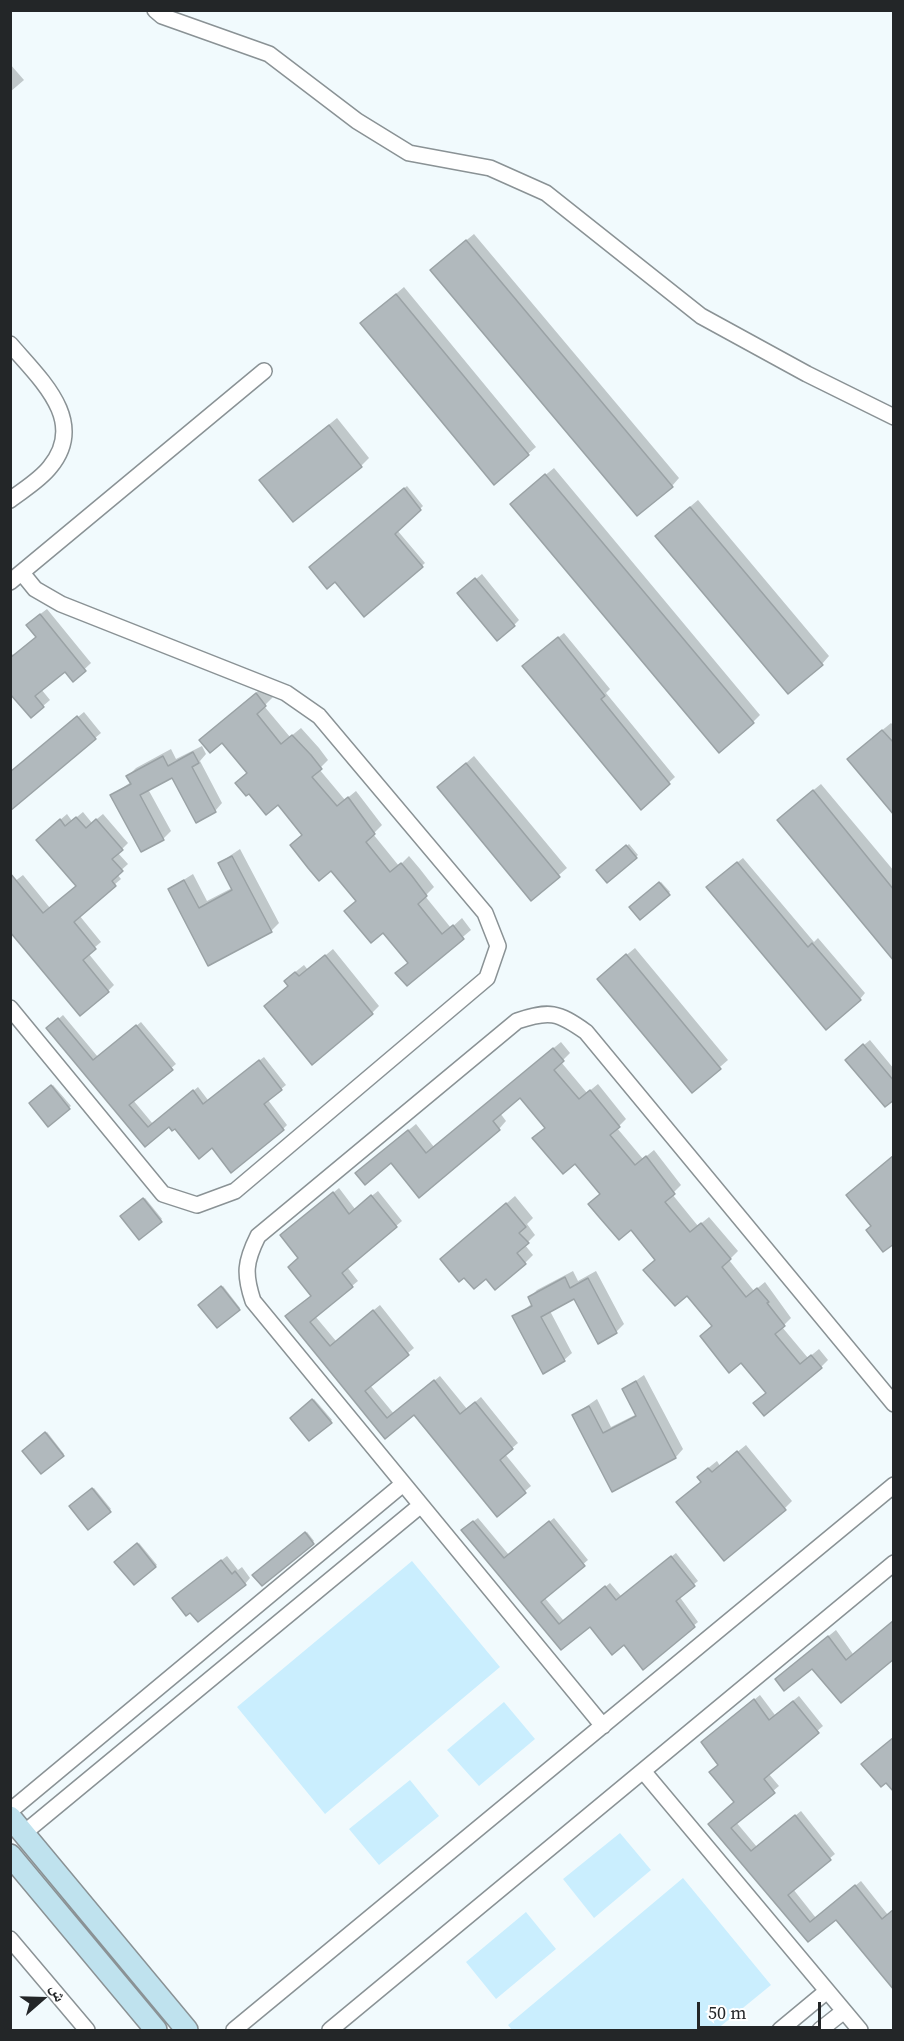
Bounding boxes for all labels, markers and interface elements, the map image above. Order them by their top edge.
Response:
north arrow [12,1969,72,2029]
text: ش [46,1981,72,2005]
scale bar [700,1990,824,2028]
text: 50 m [708,2000,746,2025]

